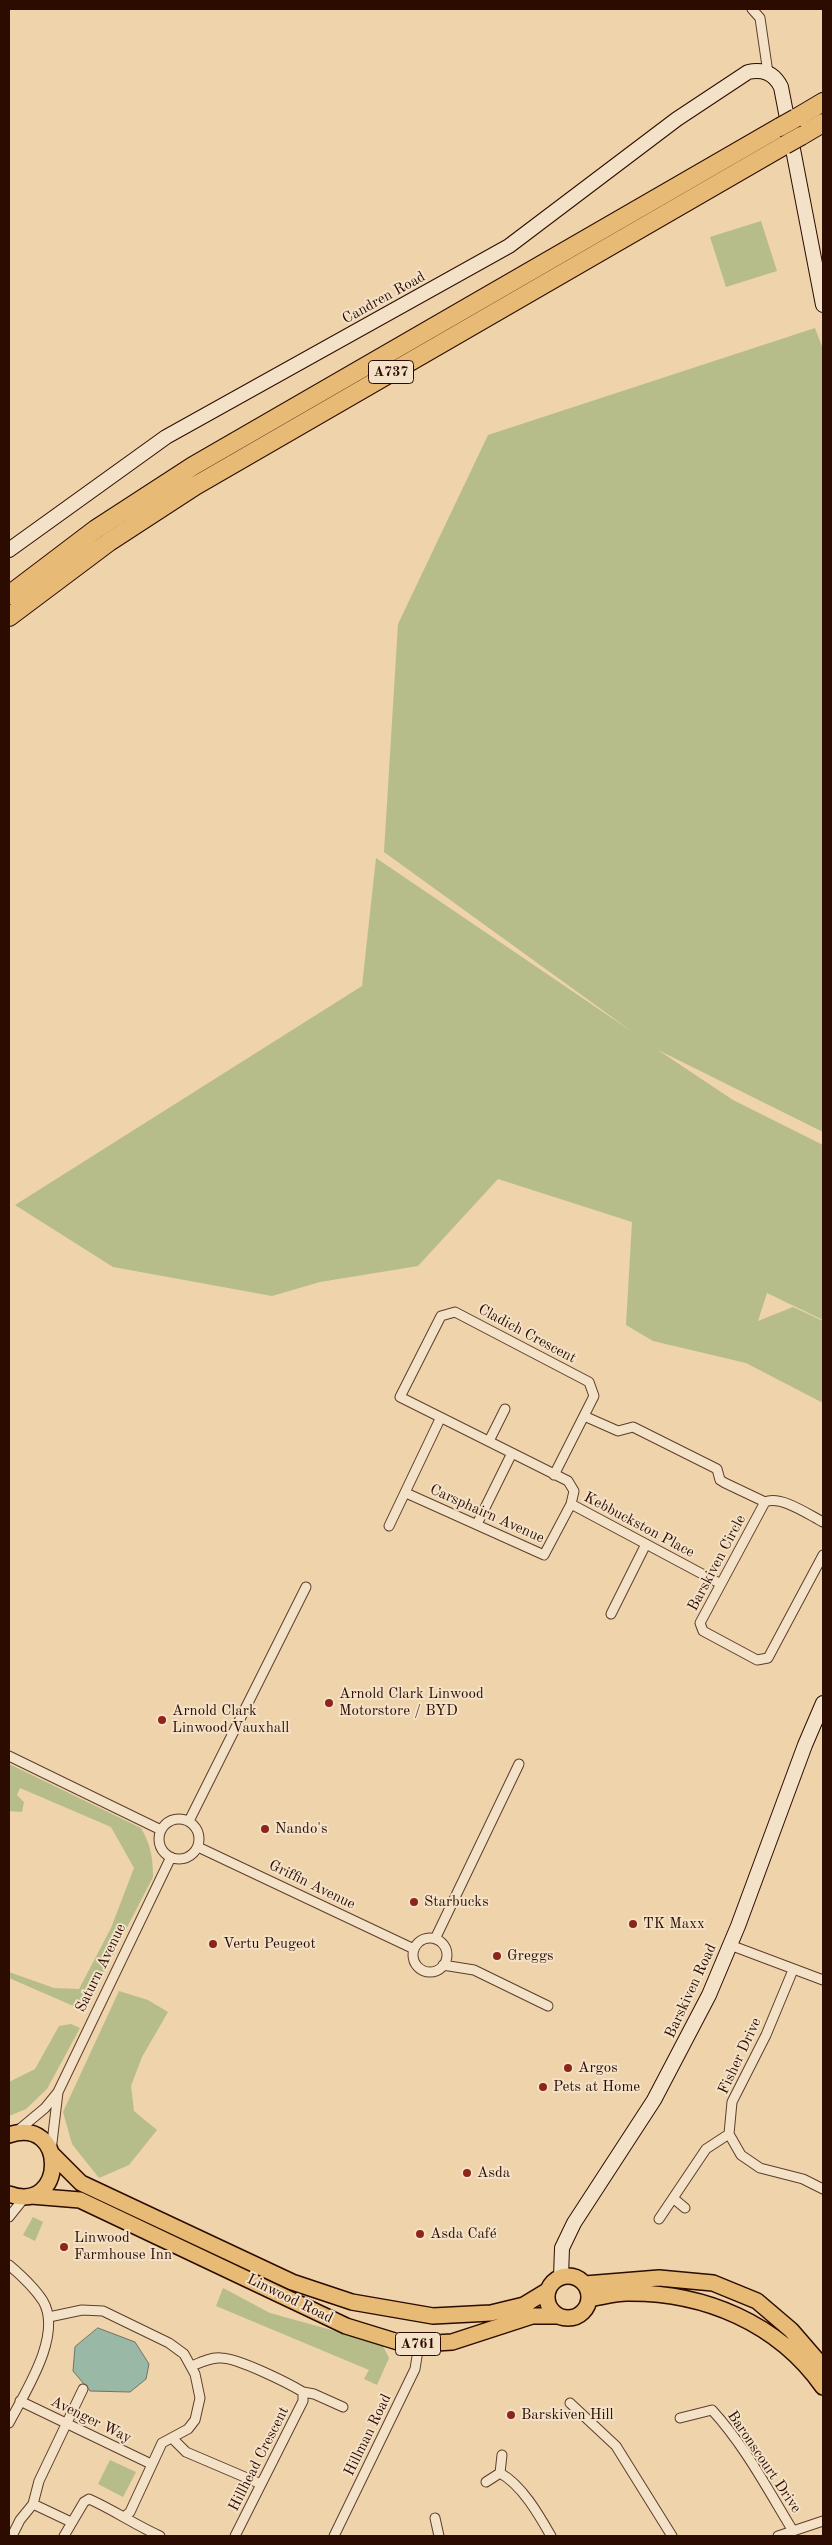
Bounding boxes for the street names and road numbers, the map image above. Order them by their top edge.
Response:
street label: Candren Road [339,268,429,328]
road number: A737 [368,361,414,384]
street label: Cladich Crescent [475,1301,579,1367]
street label: Carsphairn Avenue [427,1481,547,1547]
street label: Kebbuckston Place [581,1488,697,1562]
street label: Barskiven Circle [684,1512,750,1614]
street label: Griffin Avenue [266,1856,358,1914]
street label: Saturn Avenue [72,1921,130,2015]
street label: Barskiven Road [661,1941,721,2041]
street label: Fisher Drive [714,2015,766,2097]
street label: Linwood Road [244,2270,336,2328]
road number: A761 [396,2332,440,2356]
street label: Hillman Road [340,2391,396,2479]
street label: Avenger Way [47,2393,135,2447]
street label: Hillhead Crescent [225,2404,293,2514]
street label: Baronscourt Drive [723,2407,805,2517]

